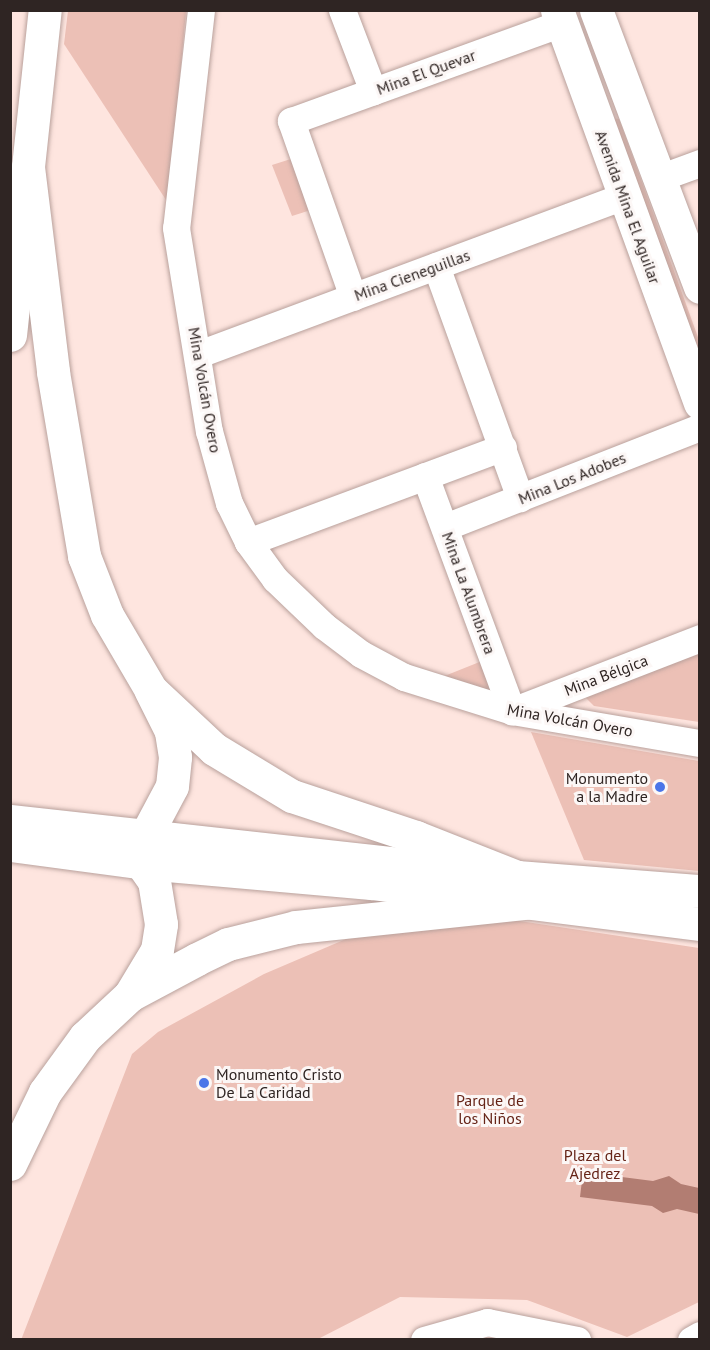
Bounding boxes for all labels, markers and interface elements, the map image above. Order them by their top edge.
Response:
street label: Mina El Quevar [374,45,478,99]
street label: Avenida Mina El Aguilar [591,127,665,287]
street label: Mina Cieneguillas [352,245,472,305]
street label: Mina Volcán Overo [184,325,226,455]
street label: Mina Los Adobes [515,448,629,508]
street label: Mina La Alumbrera [438,529,500,657]
street label: Mina Bélgica [561,650,651,700]
street label: Mina Volcán Overo [505,699,635,741]
place label: Monumento a la Madre [566,768,648,806]
marker: Monumento a la Madre [653,780,667,794]
place label: Monumento Cristo De La Caridad [216,1064,342,1102]
marker: Monumento Cristo De La Caridad [197,1076,211,1090]
park label: Parque de los Niños [456,1090,524,1128]
park label: Plaza del Ajedrez [564,1145,626,1183]

